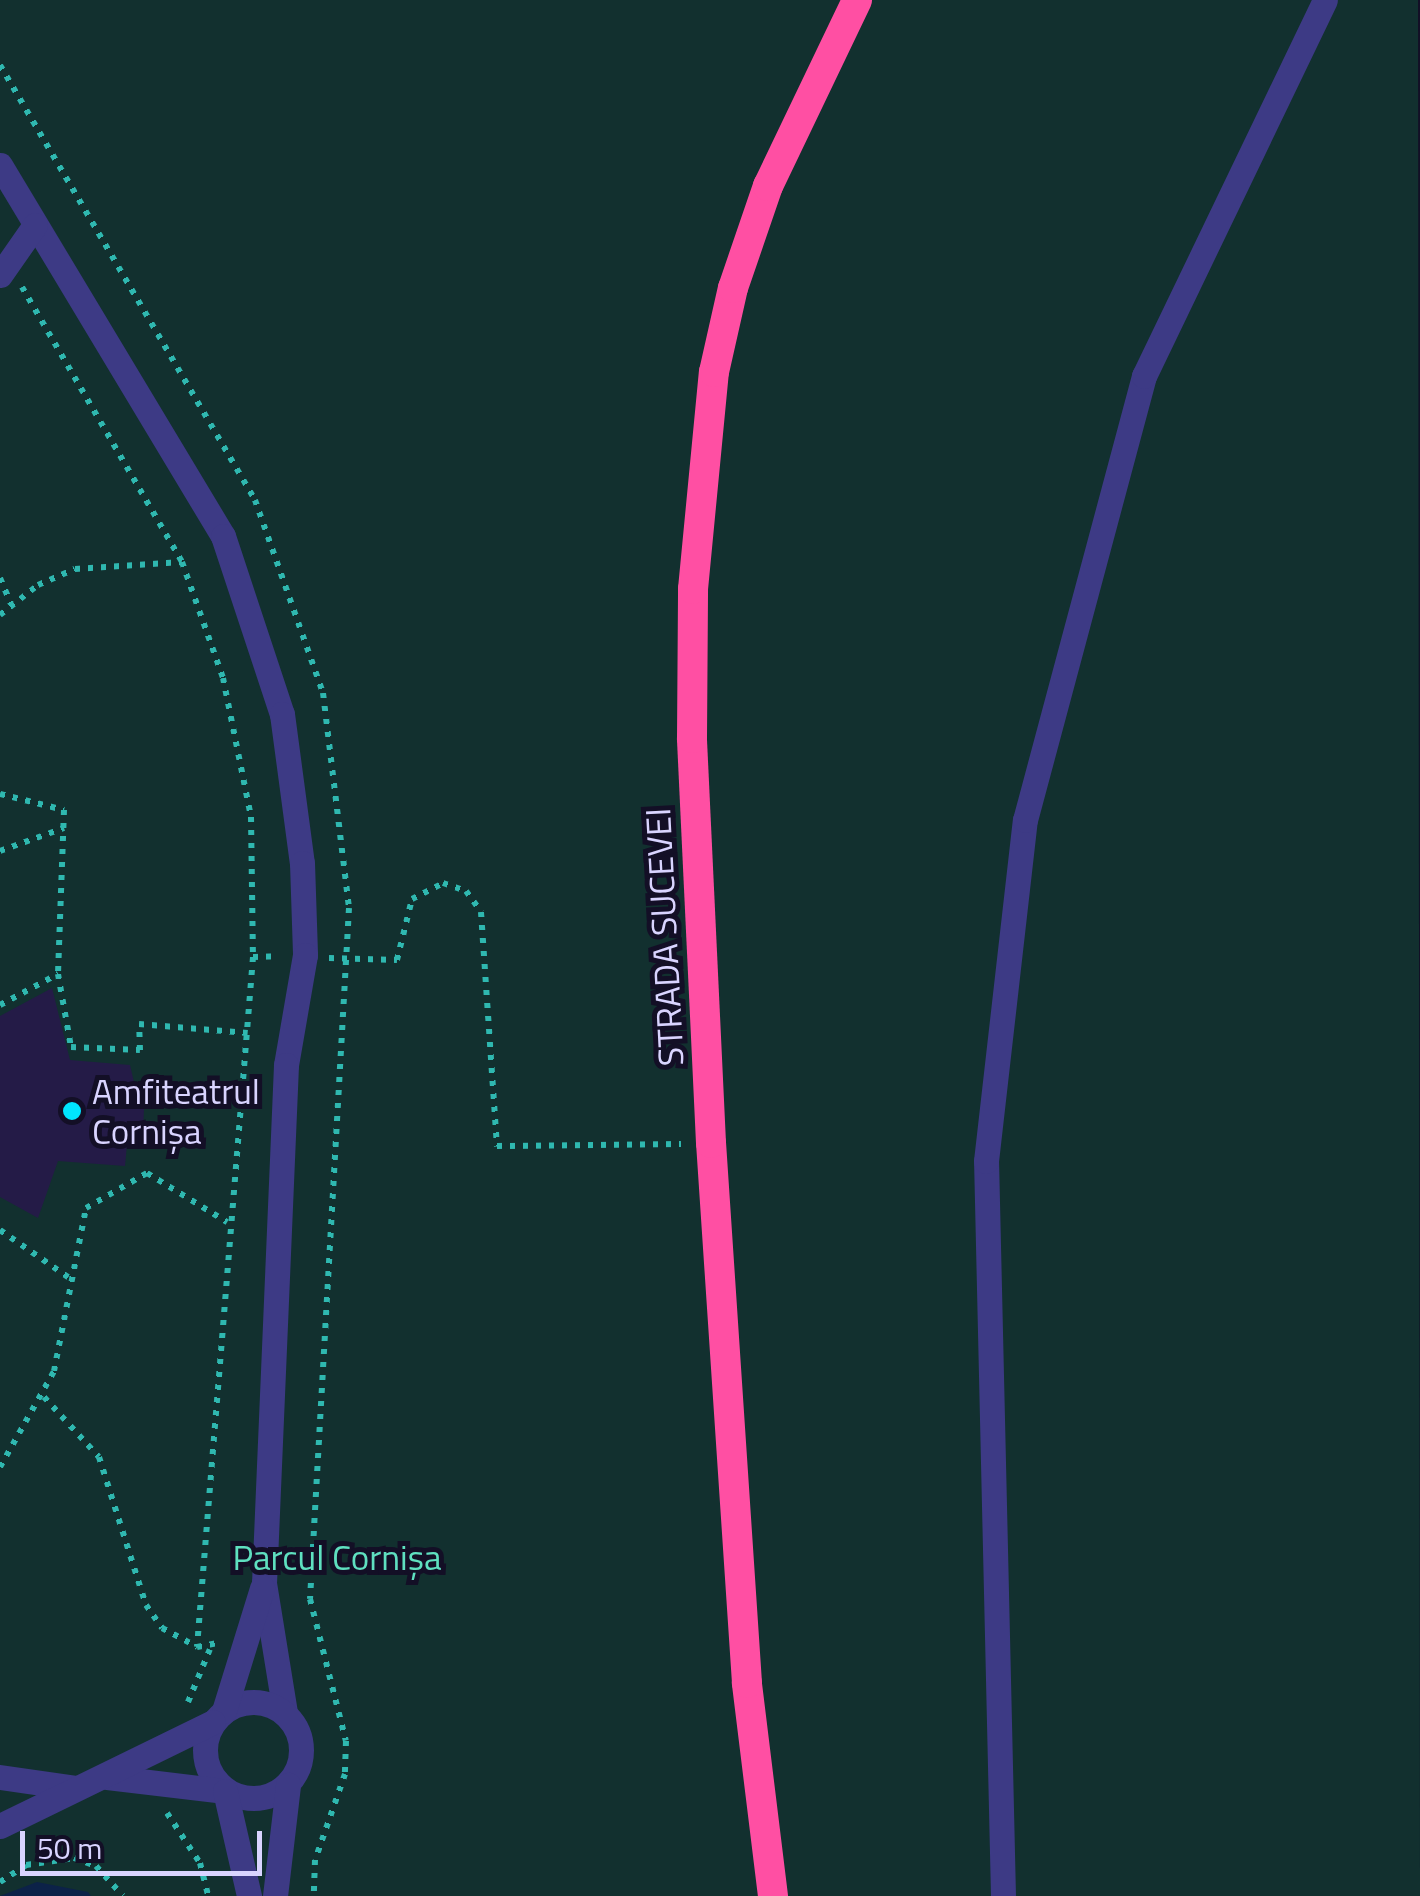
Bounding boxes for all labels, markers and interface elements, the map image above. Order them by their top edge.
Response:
street label: STRADA SUCEVEI [636,807,692,1067]
place label: Amfiteatrul Cornișa [92,1070,260,1152]
marker: Amfiteatrul Cornișa [61,1100,83,1122]
park label: Parcul Cornișa [232,1536,442,1578]
scale bar [25,1811,268,1873]
text: 50 m [37,1825,102,1871]

